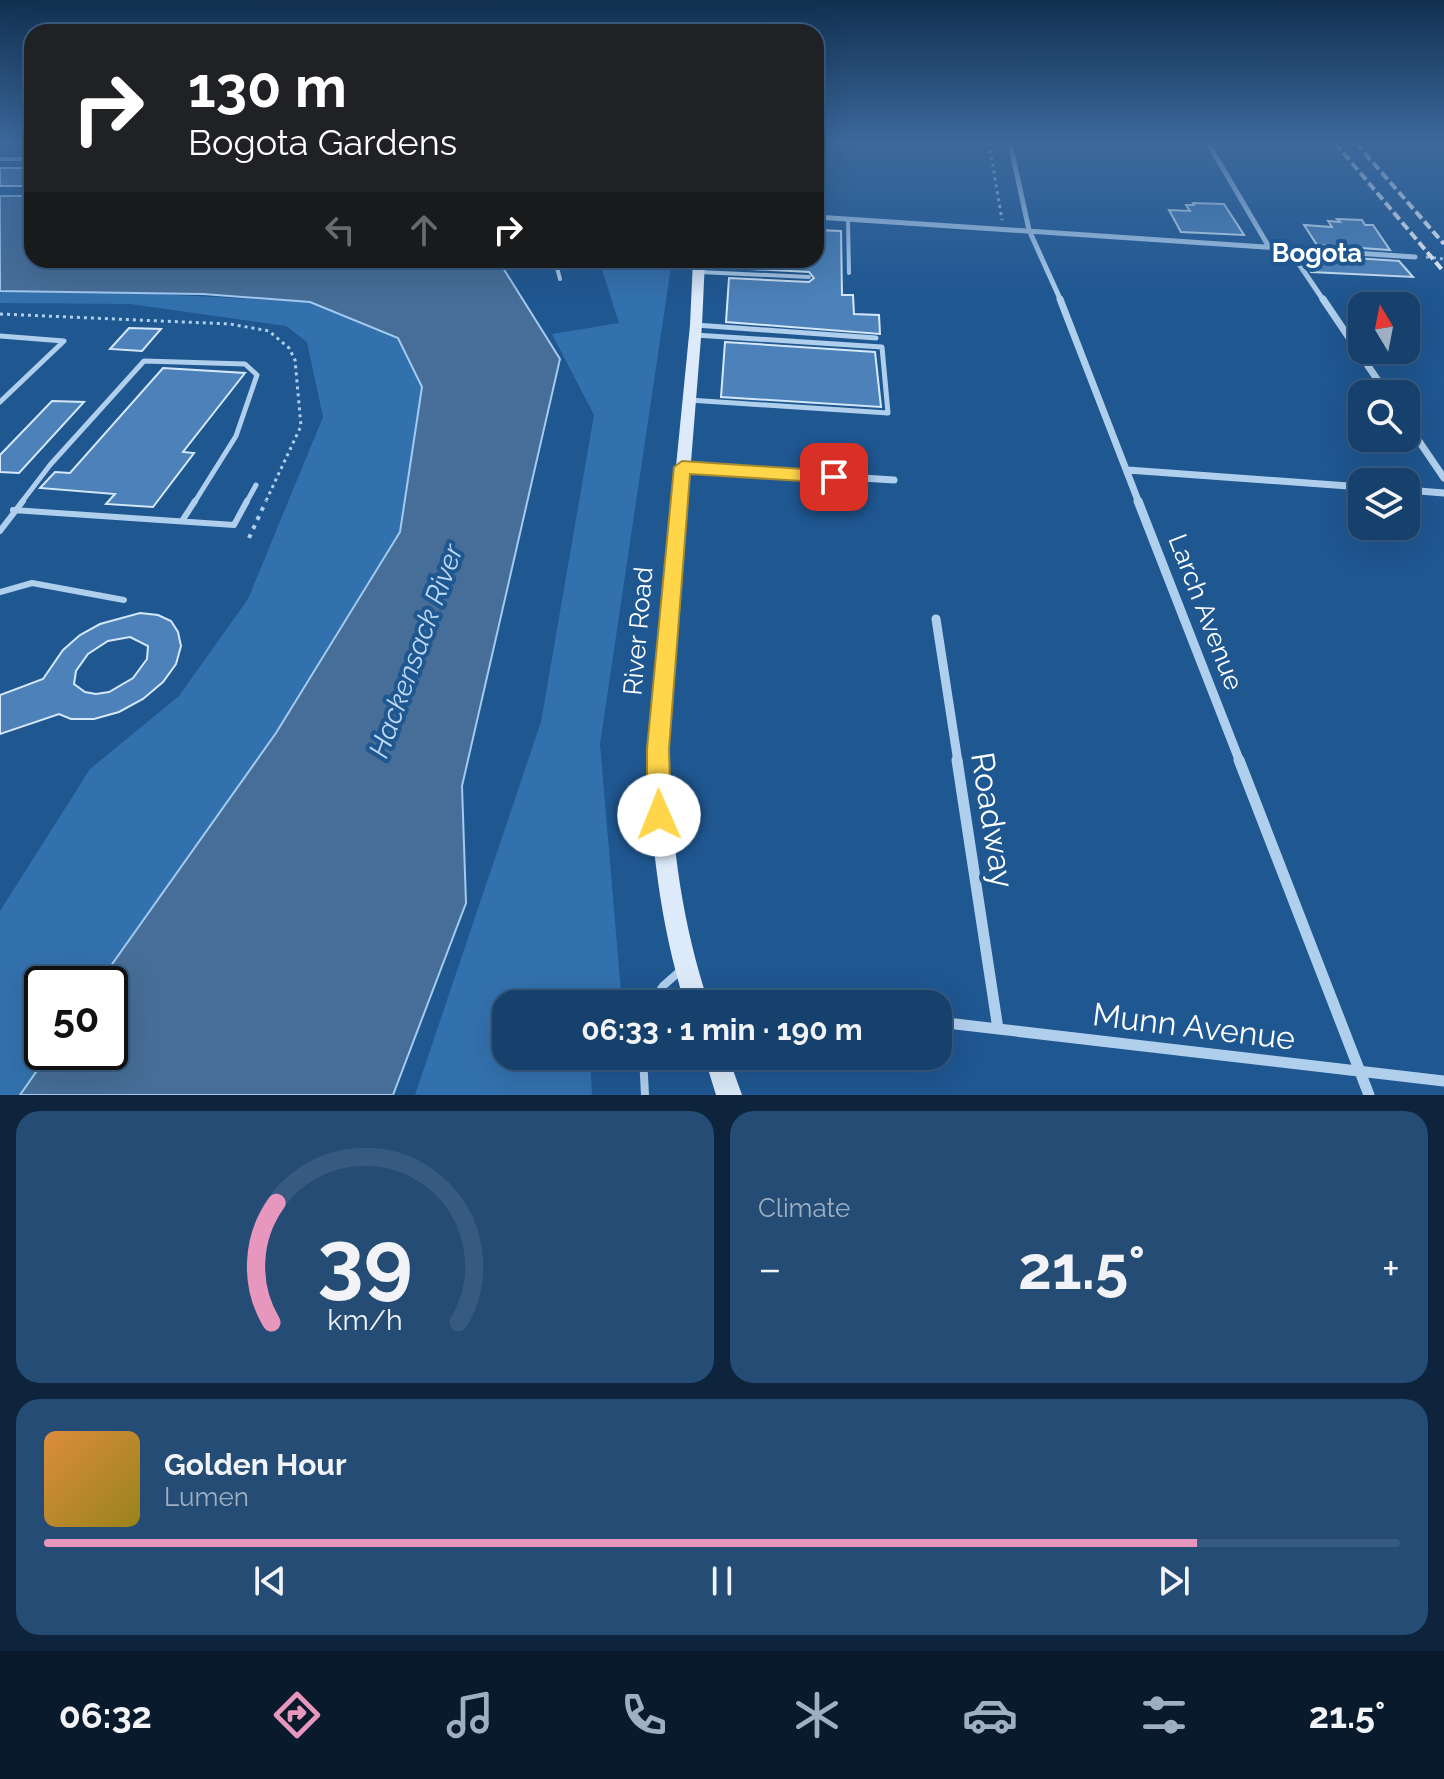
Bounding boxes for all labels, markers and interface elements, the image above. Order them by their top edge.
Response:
text: 130 m [188,54,347,120]
icon: right [56,56,160,160]
text: Bogota Gardens [188,121,457,163]
icon: left [318,208,362,252]
icon: ahead [402,208,446,252]
icon: right [486,208,530,252]
district label: Bogota [1272,238,1362,268]
north arrow [1348,292,1420,364]
map controls [1348,292,1420,540]
button: search [1348,380,1420,452]
pin [800,443,868,511]
icon: arrive [812,455,856,499]
button: layers [1348,468,1420,540]
street label: Larch Avenue [1163,530,1249,694]
water label: Hackensack River [362,539,470,762]
street label: River Road [617,566,659,696]
street label: Roadway [964,750,1022,890]
position arrow [617,773,701,857]
speed limit sign: 50 [24,966,128,1070]
street label: Munn Avenue [1091,995,1297,1057]
text: 06:33 · 1 min · 190 m [581,1012,863,1047]
text: Climate [758,1193,850,1223]
text: 39 [317,1211,413,1308]
text: 21.5° [1018,1233,1145,1303]
text: − [758,1243,782,1294]
text: + [1382,1243,1400,1294]
text: km/h [327,1303,403,1337]
text: Golden Hour [164,1447,347,1482]
text: Lumen [164,1482,249,1512]
icon: previous [248,1559,292,1603]
icon: pause [700,1559,744,1603]
icon: next [1152,1559,1196,1603]
icon: directions [269,1687,325,1743]
icon: music [442,1687,498,1743]
icon: phone [616,1687,672,1743]
icon: climate [789,1687,845,1743]
icon: car [962,1687,1018,1743]
icon: filters [1136,1687,1192,1743]
text: 06:32 [59,1694,152,1736]
text: 21.5° [1309,1694,1385,1736]

